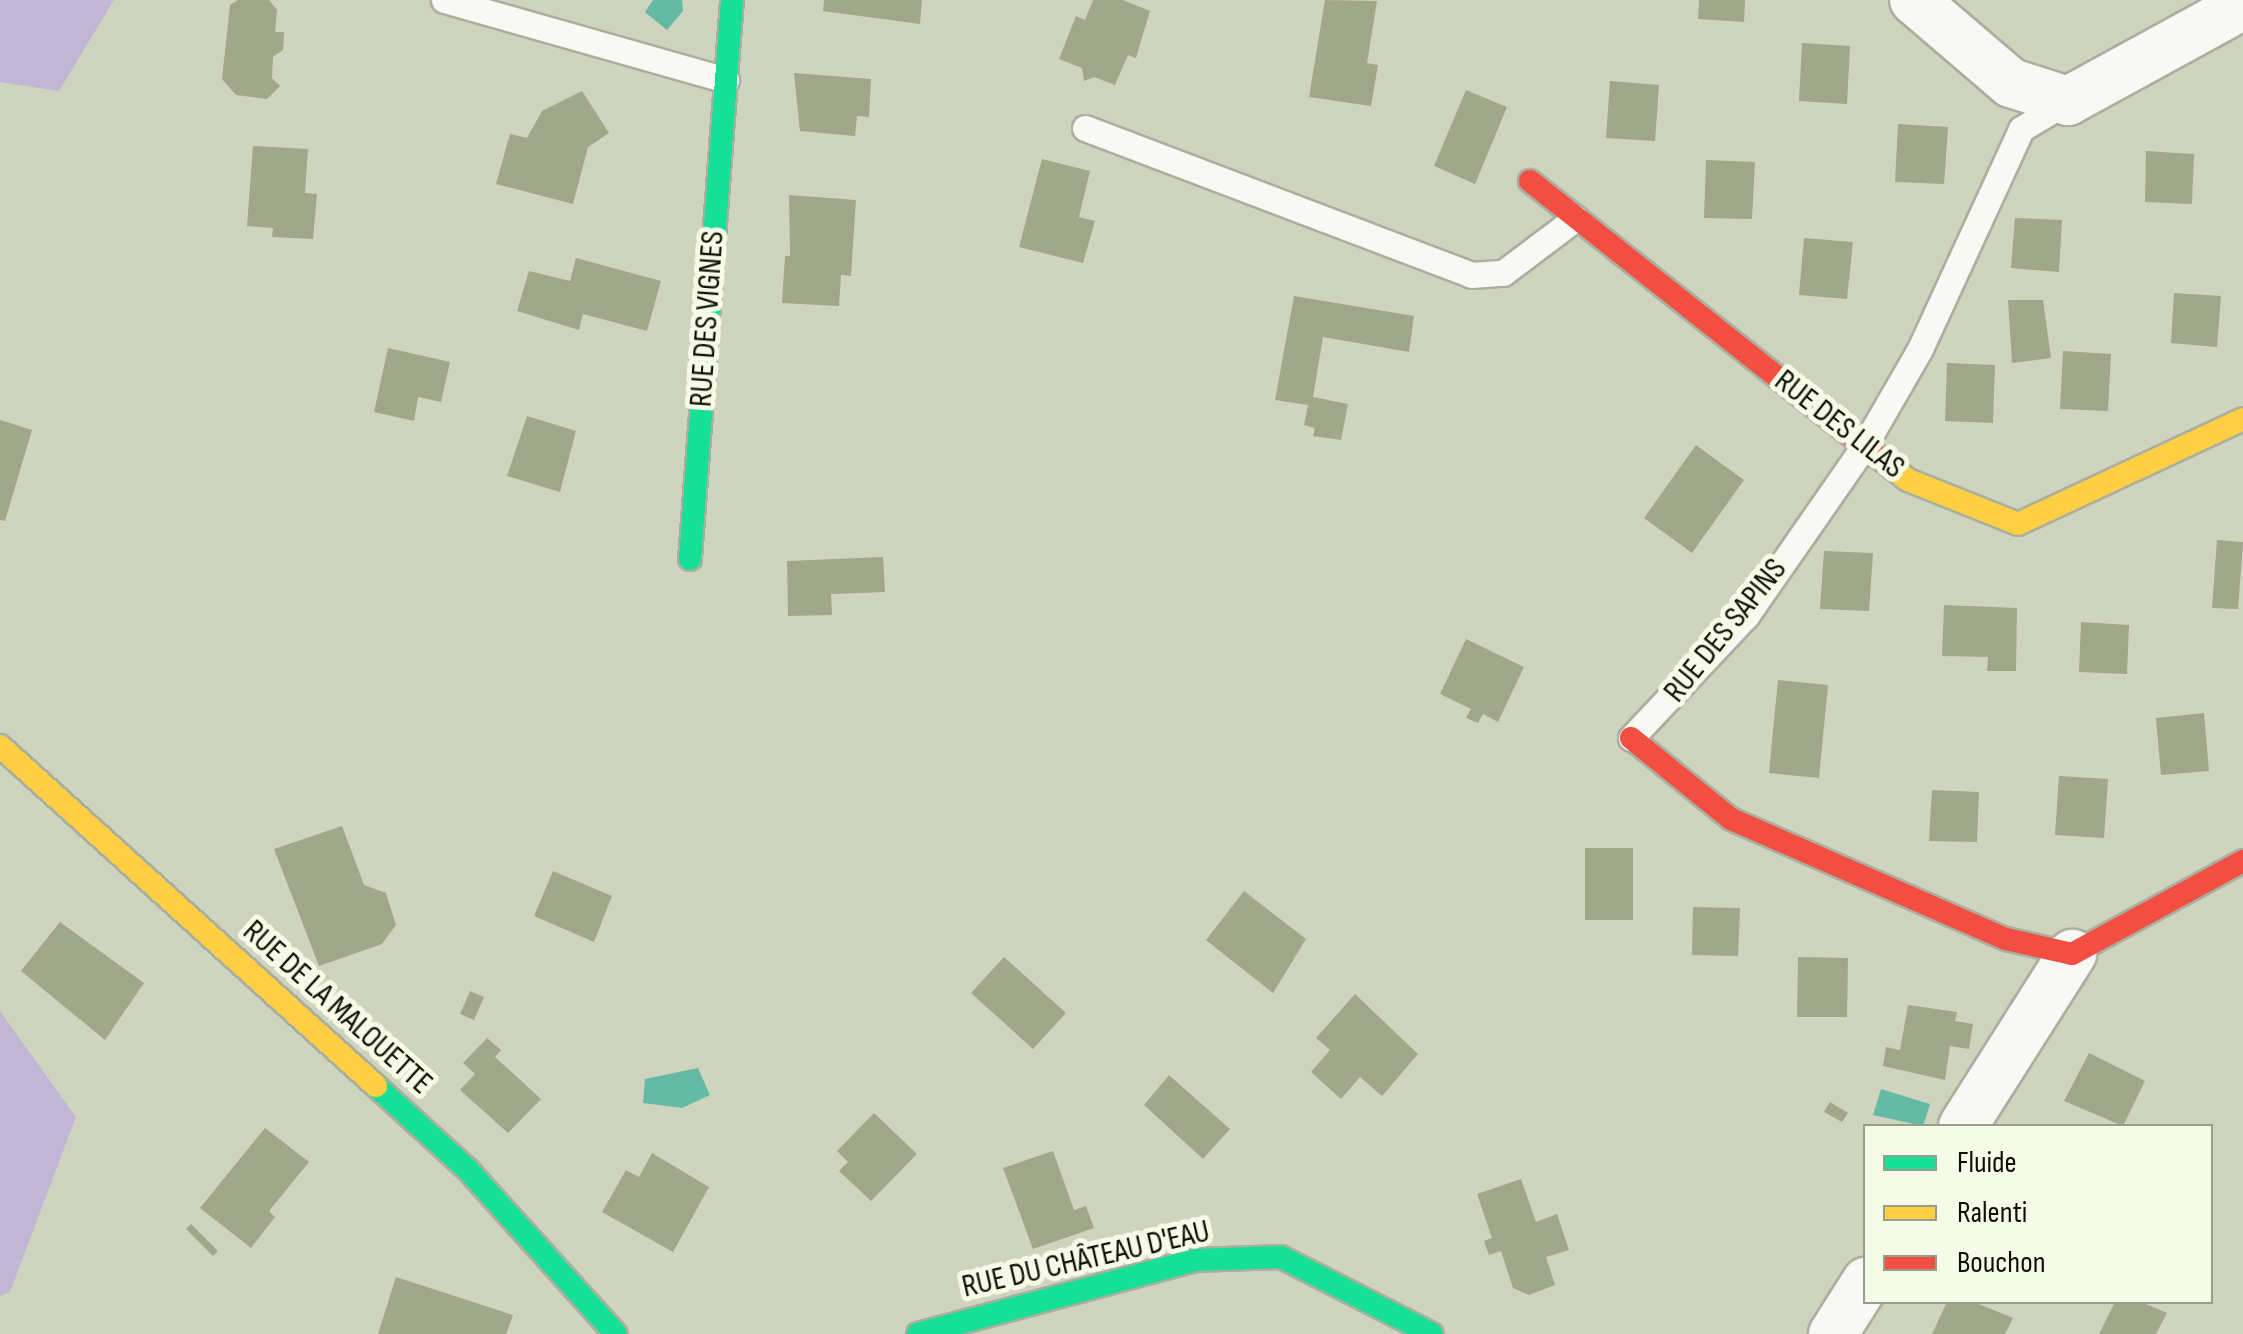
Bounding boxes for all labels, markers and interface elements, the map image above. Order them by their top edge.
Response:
street label: RUE DES VIGNES [683,230,733,408]
street label: RUE DES LILAS [1766,362,1912,488]
street label: RUE DES SAPINS [1656,551,1796,711]
street label: RUE DE LA MALOUETTE [234,913,440,1103]
legend [1863,1124,2213,1304]
text: Fluide [1957,1145,2017,1181]
text: Ralenti [1957,1195,2027,1231]
street label: RUE DU CHÂTEAU D'EAU [958,1213,1214,1307]
text: Bouchon [1957,1245,2045,1281]

